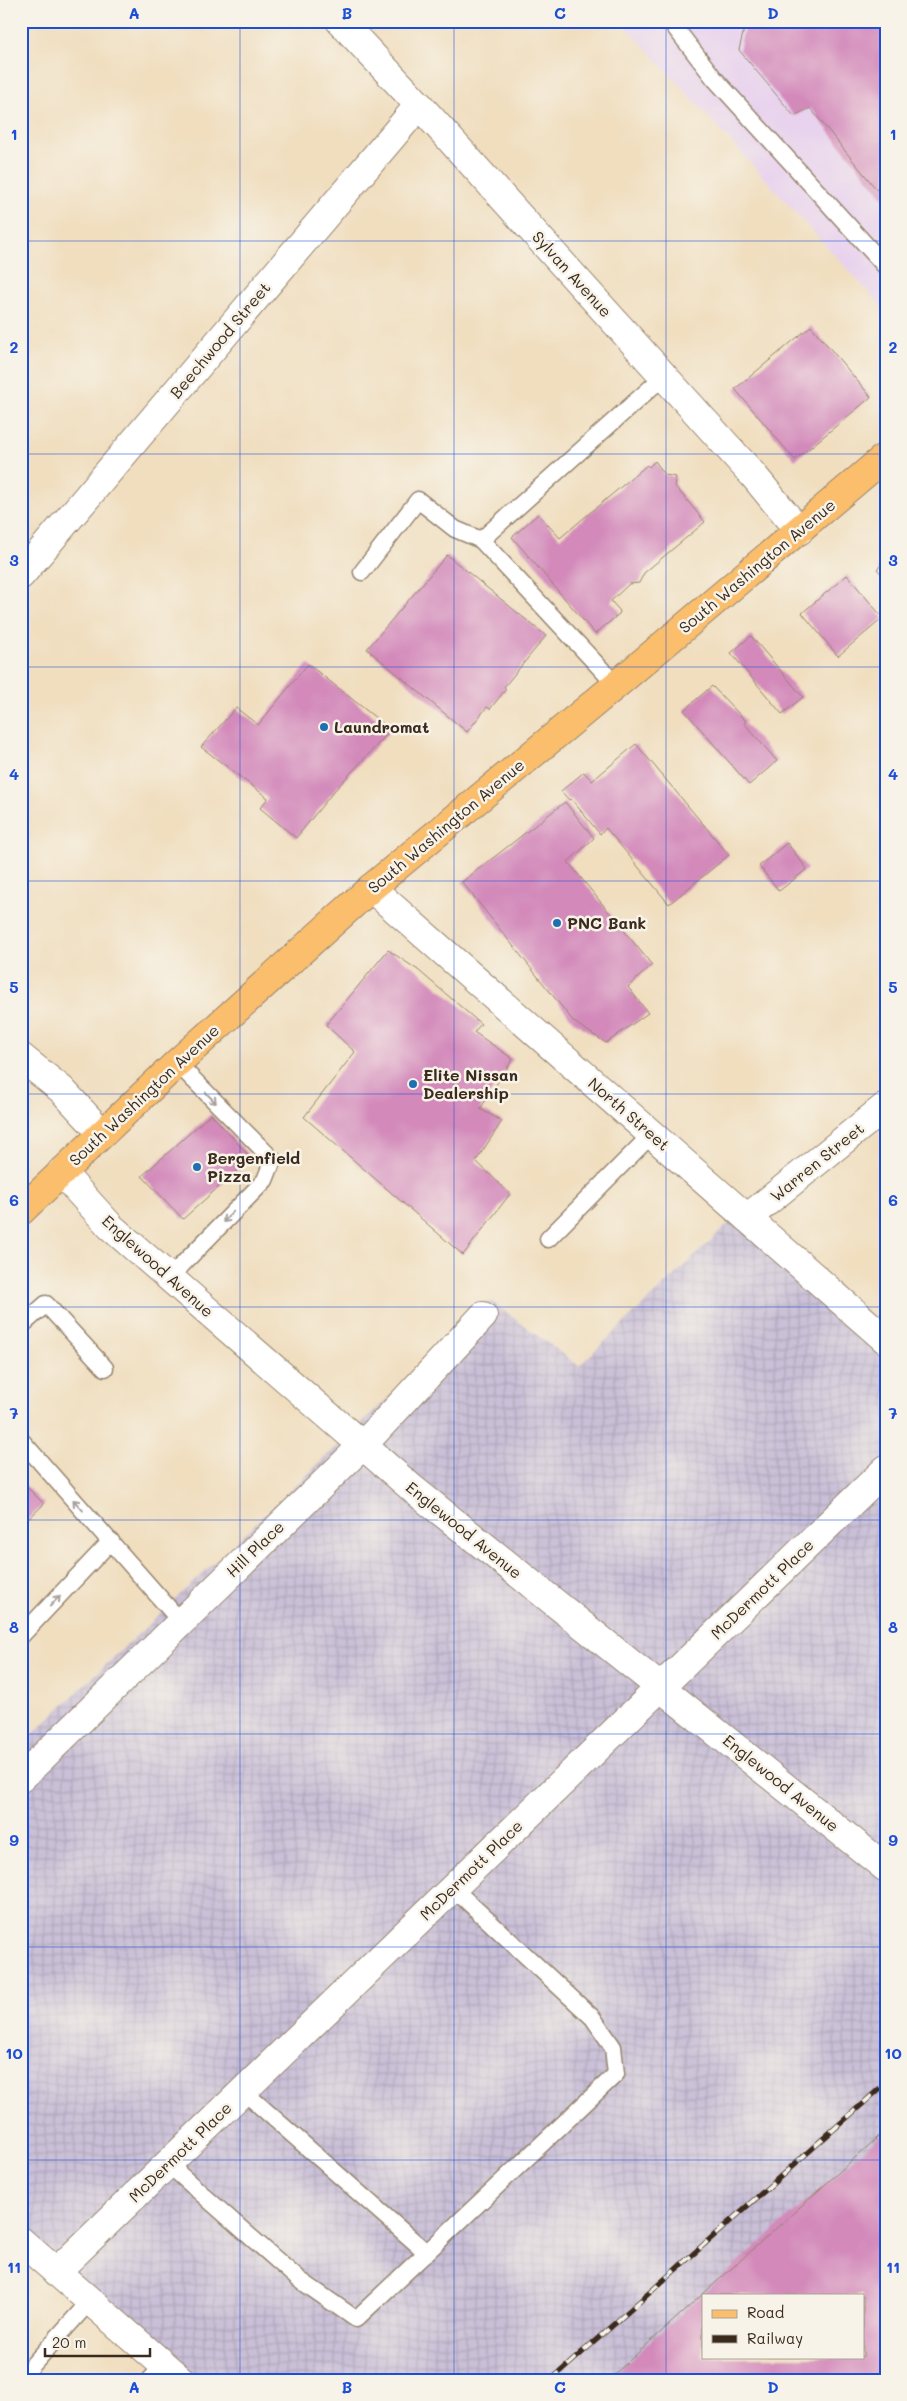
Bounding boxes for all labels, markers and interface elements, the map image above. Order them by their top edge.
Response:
text: A [128,2,140,23]
text: B [342,2,352,23]
text: C [554,2,566,23]
text: D [767,2,779,23]
text: 1 [10,123,18,144]
text: 1 [889,123,897,144]
street label: Sylvan Avenue [528,226,617,321]
street label: Beechwood Street [165,277,275,402]
text: 2 [10,336,19,357]
text: 2 [889,336,898,357]
street label: South Washington Avenue [674,494,839,637]
text: 3 [9,549,19,570]
text: 3 [888,549,898,570]
place label: Laundromat [334,716,429,737]
marker: Laundromat [318,721,330,733]
street label: South Washington Avenue [363,754,528,897]
text: 4 [9,763,19,784]
text: 4 [888,763,898,784]
place label: PNC Bank [567,912,646,933]
marker: PNC Bank [551,917,563,929]
text: 5 [9,976,19,997]
text: 5 [888,976,898,997]
street label: South Washington Avenue [64,1019,223,1170]
place label: Elite Nissan Dealership [423,1064,518,1103]
street label: North Street [584,1072,675,1155]
marker: Elite Nissan Dealership [407,1078,419,1090]
one-way arrow [205,1092,217,1104]
street label: Warren Street [765,1117,868,1206]
place label: Bergenfield Pizza [207,1147,300,1186]
marker: Bergenfield Pizza [191,1161,203,1173]
text: 6 [9,1189,19,1210]
text: 6 [888,1189,898,1210]
street label: Englewood Avenue [98,1210,219,1321]
one-way arrow [222,1211,234,1224]
text: 7 [10,1402,19,1423]
text: 7 [889,1402,898,1423]
street label: Englewood Avenue [402,1476,527,1583]
one-way arrow [72,1498,84,1511]
street label: Hill Place [221,1516,288,1581]
street label: McDermott Place [706,1534,818,1643]
one-way arrow [49,1595,61,1608]
text: 8 [9,1616,19,1637]
text: 8 [888,1616,898,1637]
street label: Englewood Avenue [719,1729,844,1836]
street label: McDermott Place [415,1815,527,1924]
text: 9 [9,1829,19,1850]
text: 9 [888,1829,898,1850]
text: 10 [5,2042,23,2063]
text: 10 [884,2042,902,2063]
street label: McDermott Place [124,2097,236,2206]
text: 11 [7,2256,21,2277]
text: 11 [886,2256,900,2277]
legend [702,2294,864,2358]
text: Road [747,2302,784,2322]
scale bar [45,2326,150,2358]
text: Railway [747,2328,803,2348]
text: 20 m [52,2332,86,2352]
text: A [128,2376,140,2397]
text: B [342,2376,352,2397]
text: C [554,2376,566,2397]
text: D [767,2376,779,2397]

